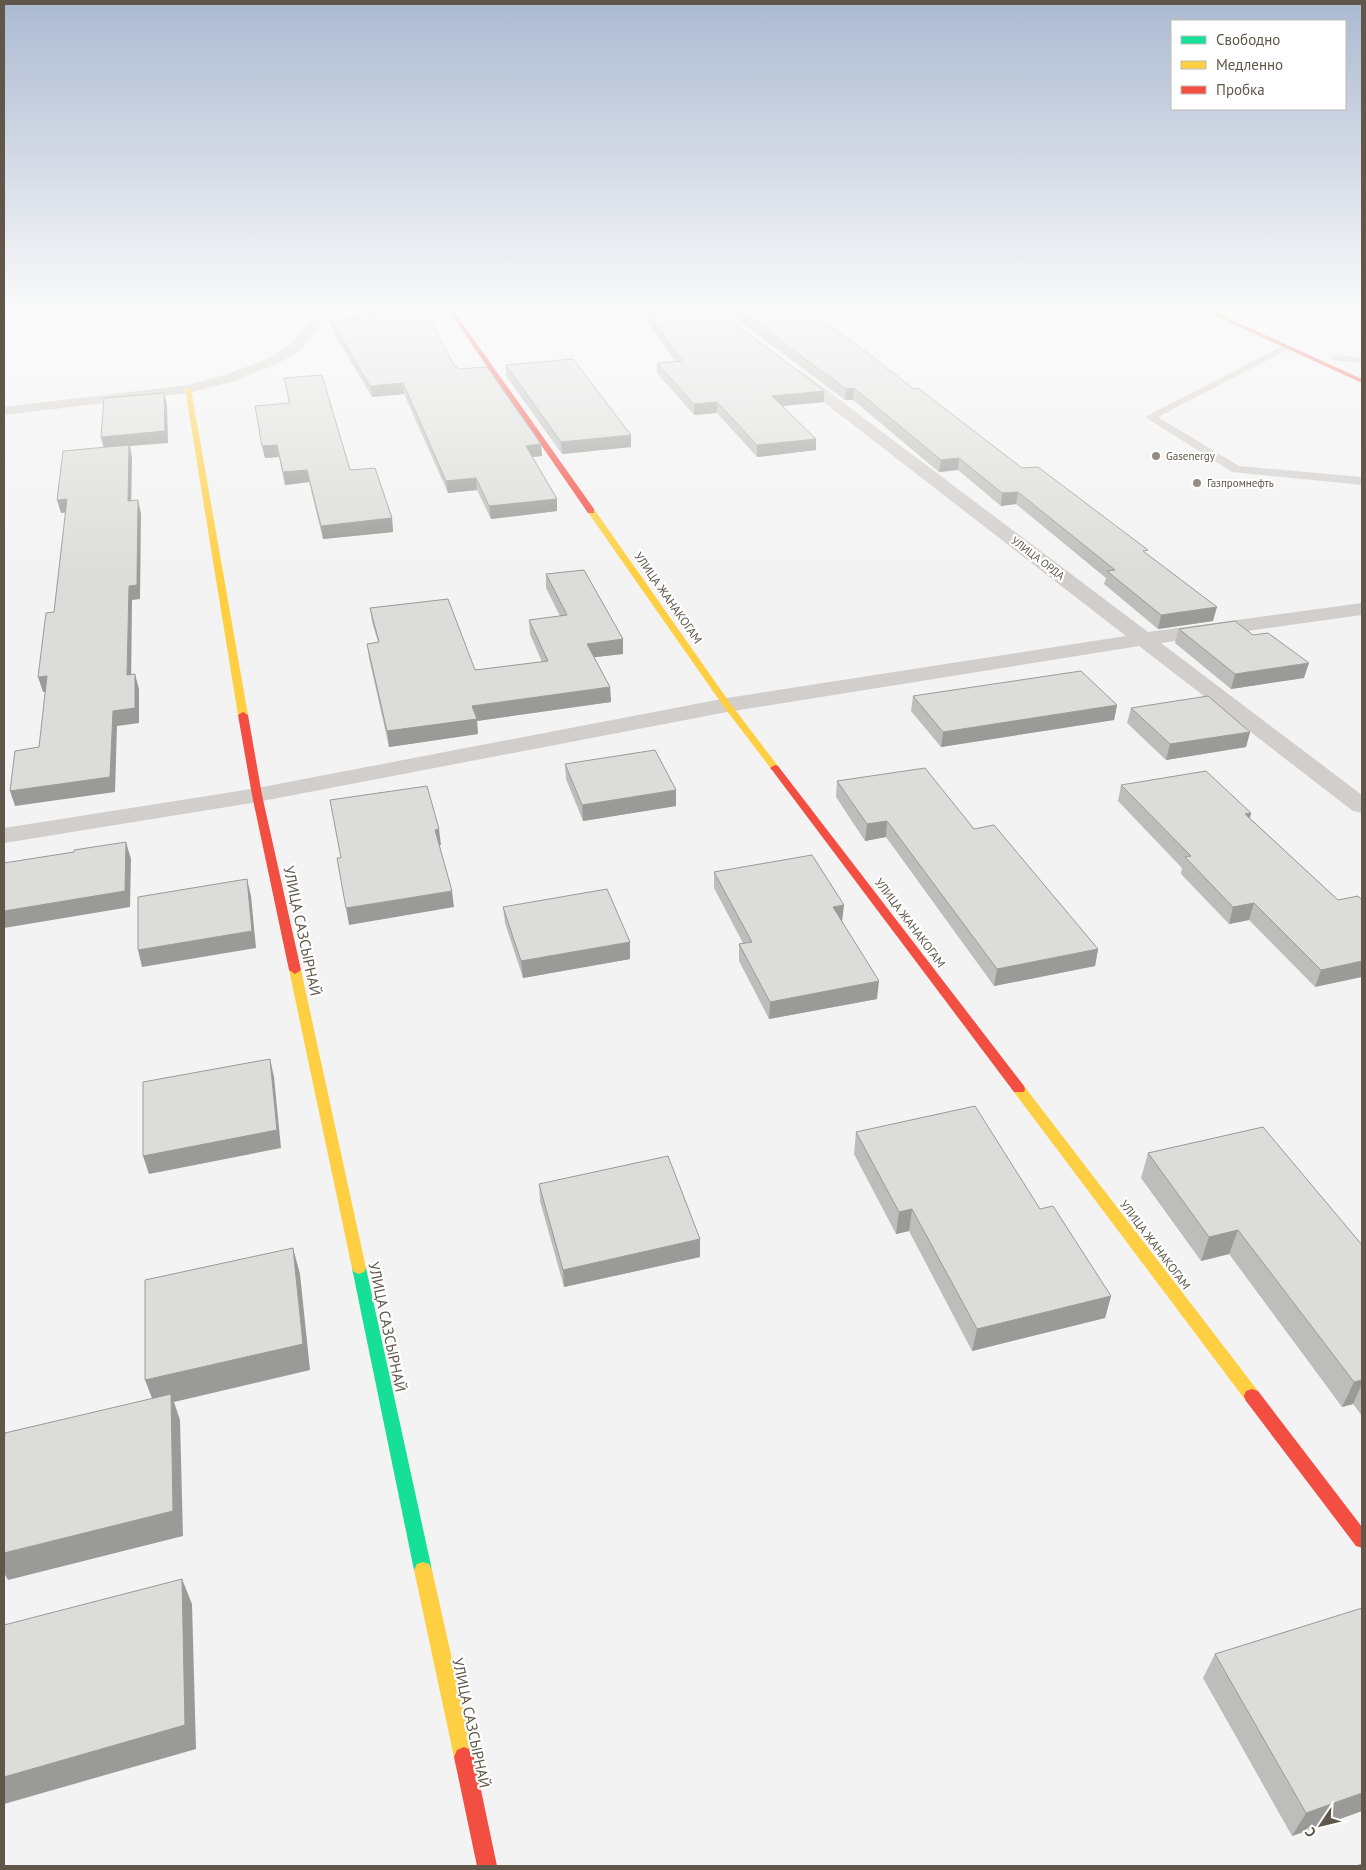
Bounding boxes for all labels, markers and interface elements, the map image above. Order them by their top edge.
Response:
legend [1171,20,1346,110]
text: Свободно [1216,30,1280,49]
text: Медленно [1216,55,1283,74]
text: Пробка [1216,80,1265,99]
place label: Gasenergy [1166,449,1216,463]
marker: Gasenergy [1150,450,1162,462]
place label: Газпромнефть [1207,476,1274,490]
marker: Газпромнефть [1191,477,1203,489]
street label: УЛИЦА ОРДА [1008,533,1068,583]
street label: УЛИЦА ЖАНАКОГАМ [631,549,706,646]
street label: УЛИЦА САЗСЫРНАЙ [279,864,326,998]
street label: УЛИЦА ЖАНАКОГАМ [872,875,949,970]
street label: УЛИЦА ЖАНАКОГАМ [1117,1197,1194,1292]
street label: УЛИЦА САЗСЫРНАЙ [364,1260,411,1394]
street label: УЛИЦА САЗСЫРНАЙ [448,1656,495,1790]
north arrow [1296,1800,1346,1850]
text: С [1301,1824,1320,1841]

